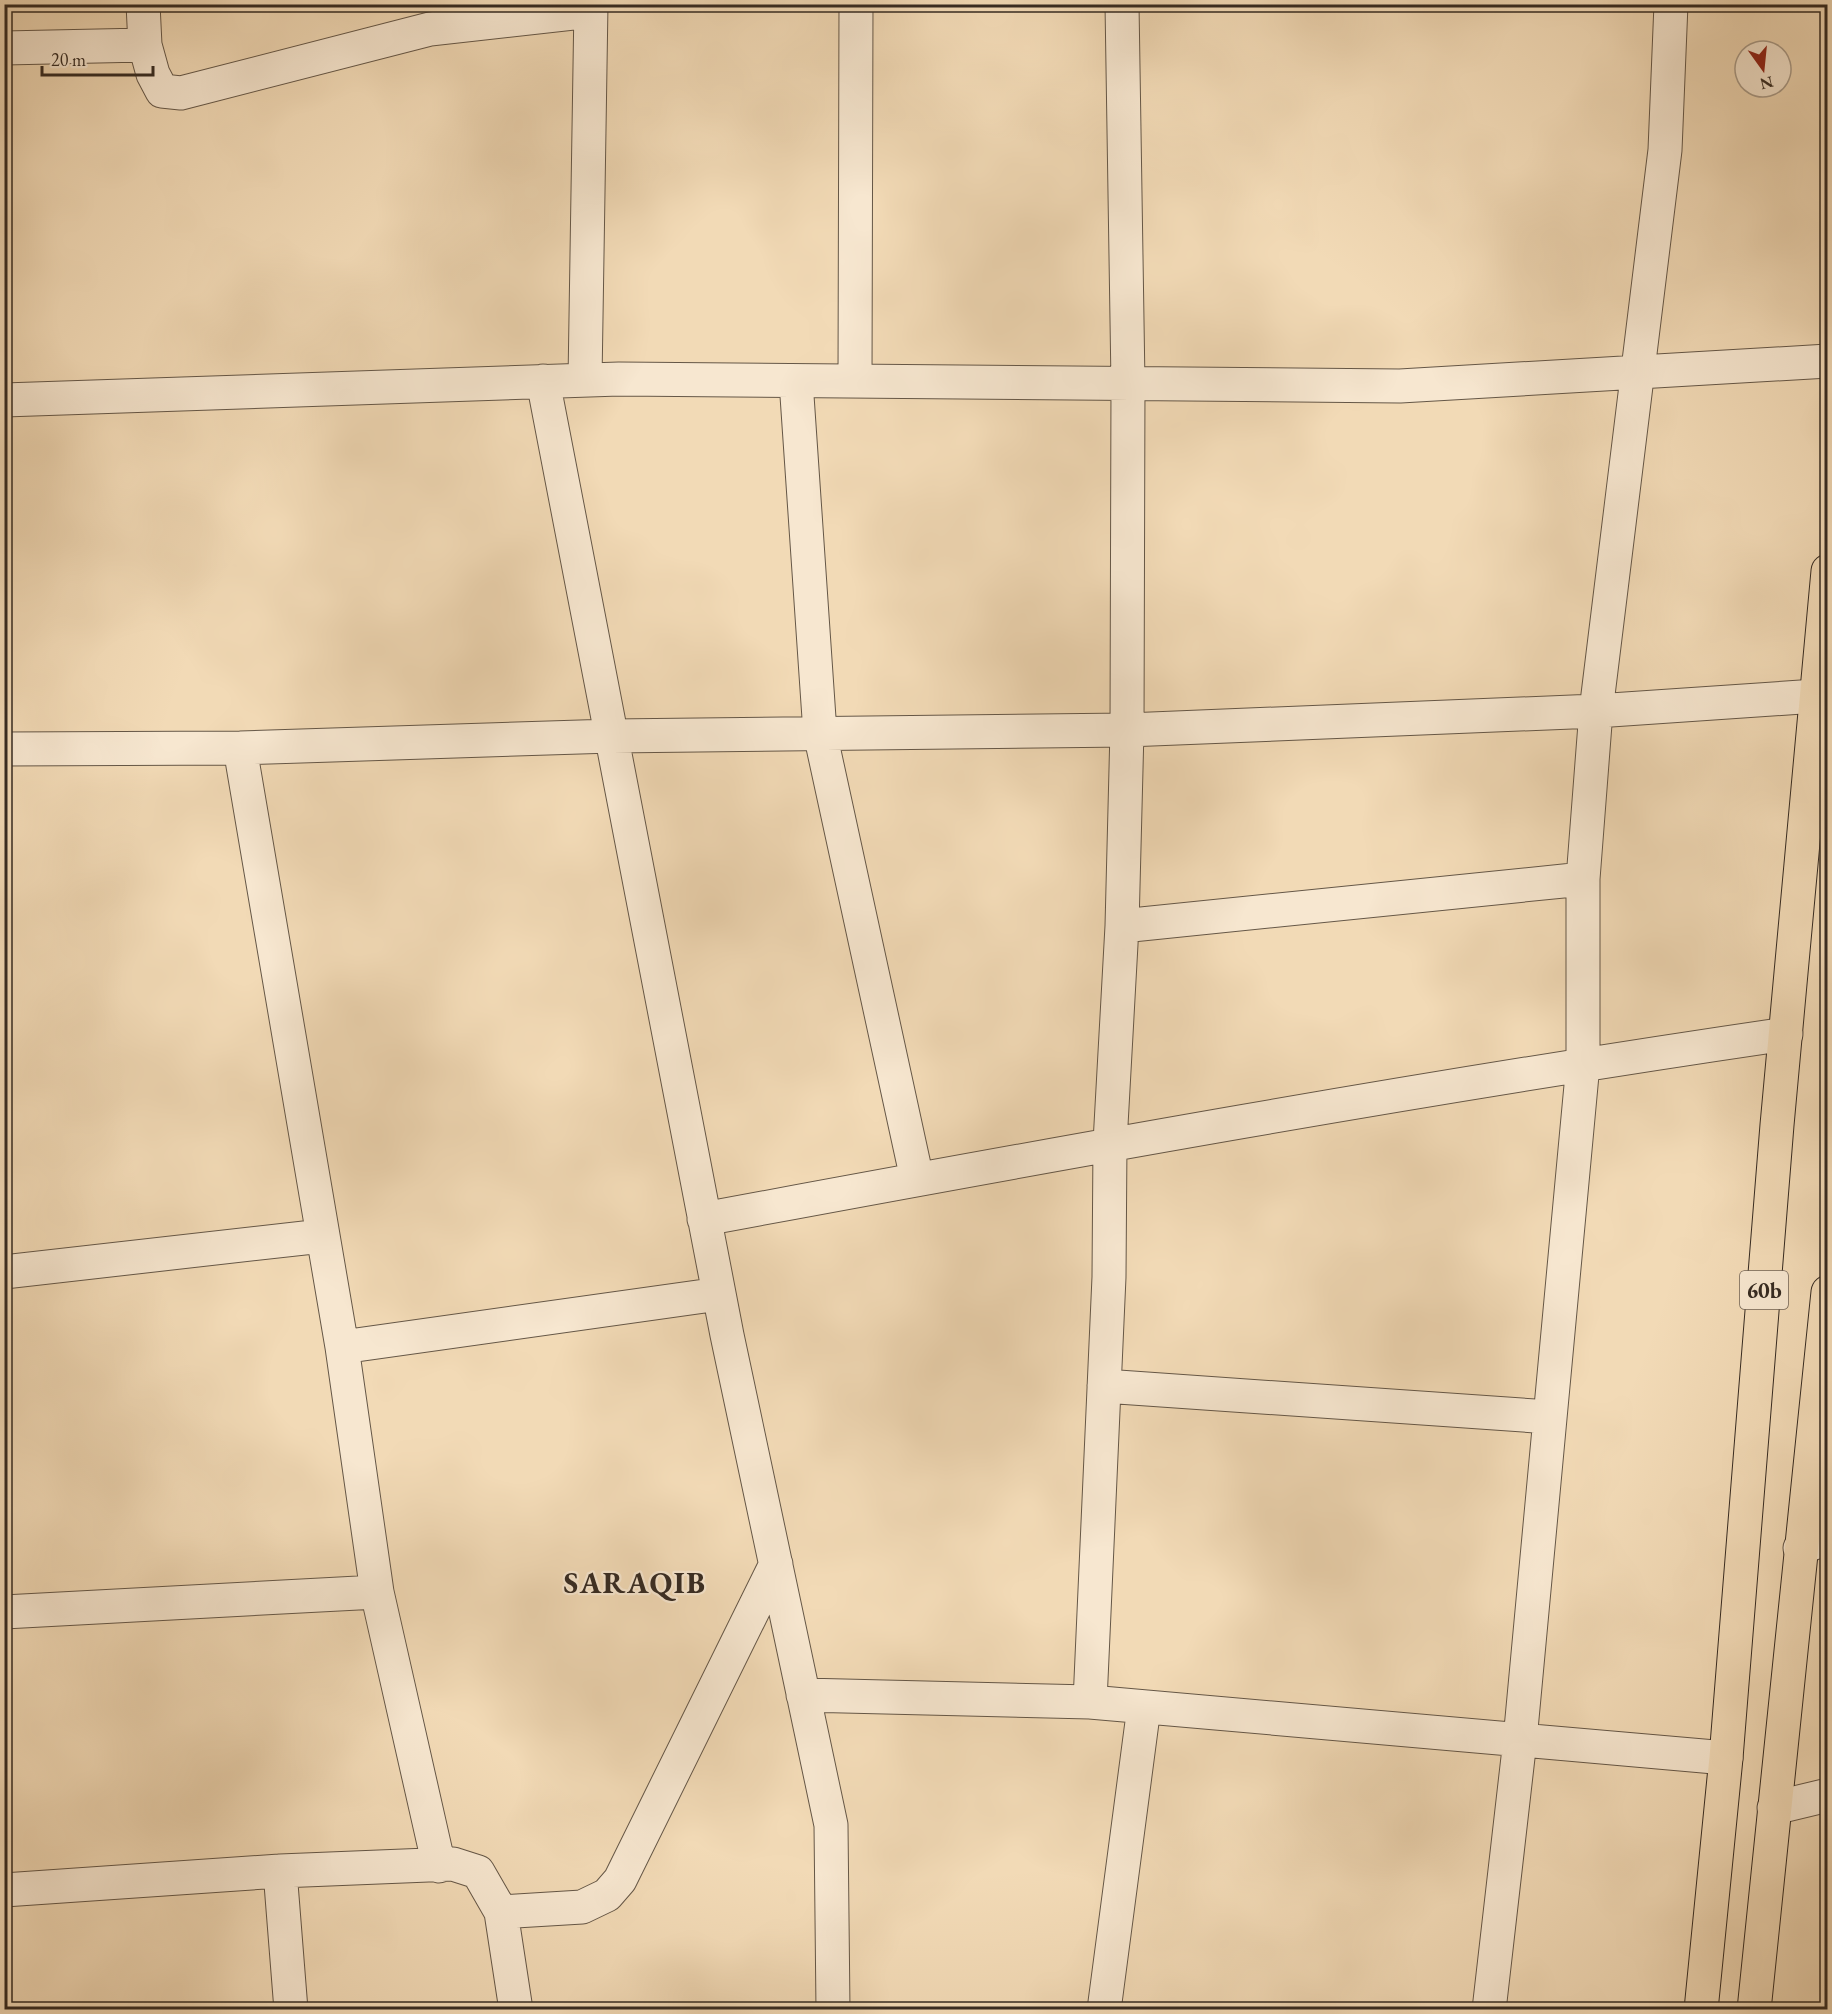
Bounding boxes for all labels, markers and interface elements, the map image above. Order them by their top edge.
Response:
scale bar [42,39,153,77]
north arrow [1733,39,1793,99]
text: 20 m [51,48,86,71]
text: N [1758,71,1776,95]
road number: 60b [1740,1271,1788,1309]
district label: SARAQIB [563,1563,707,1602]

